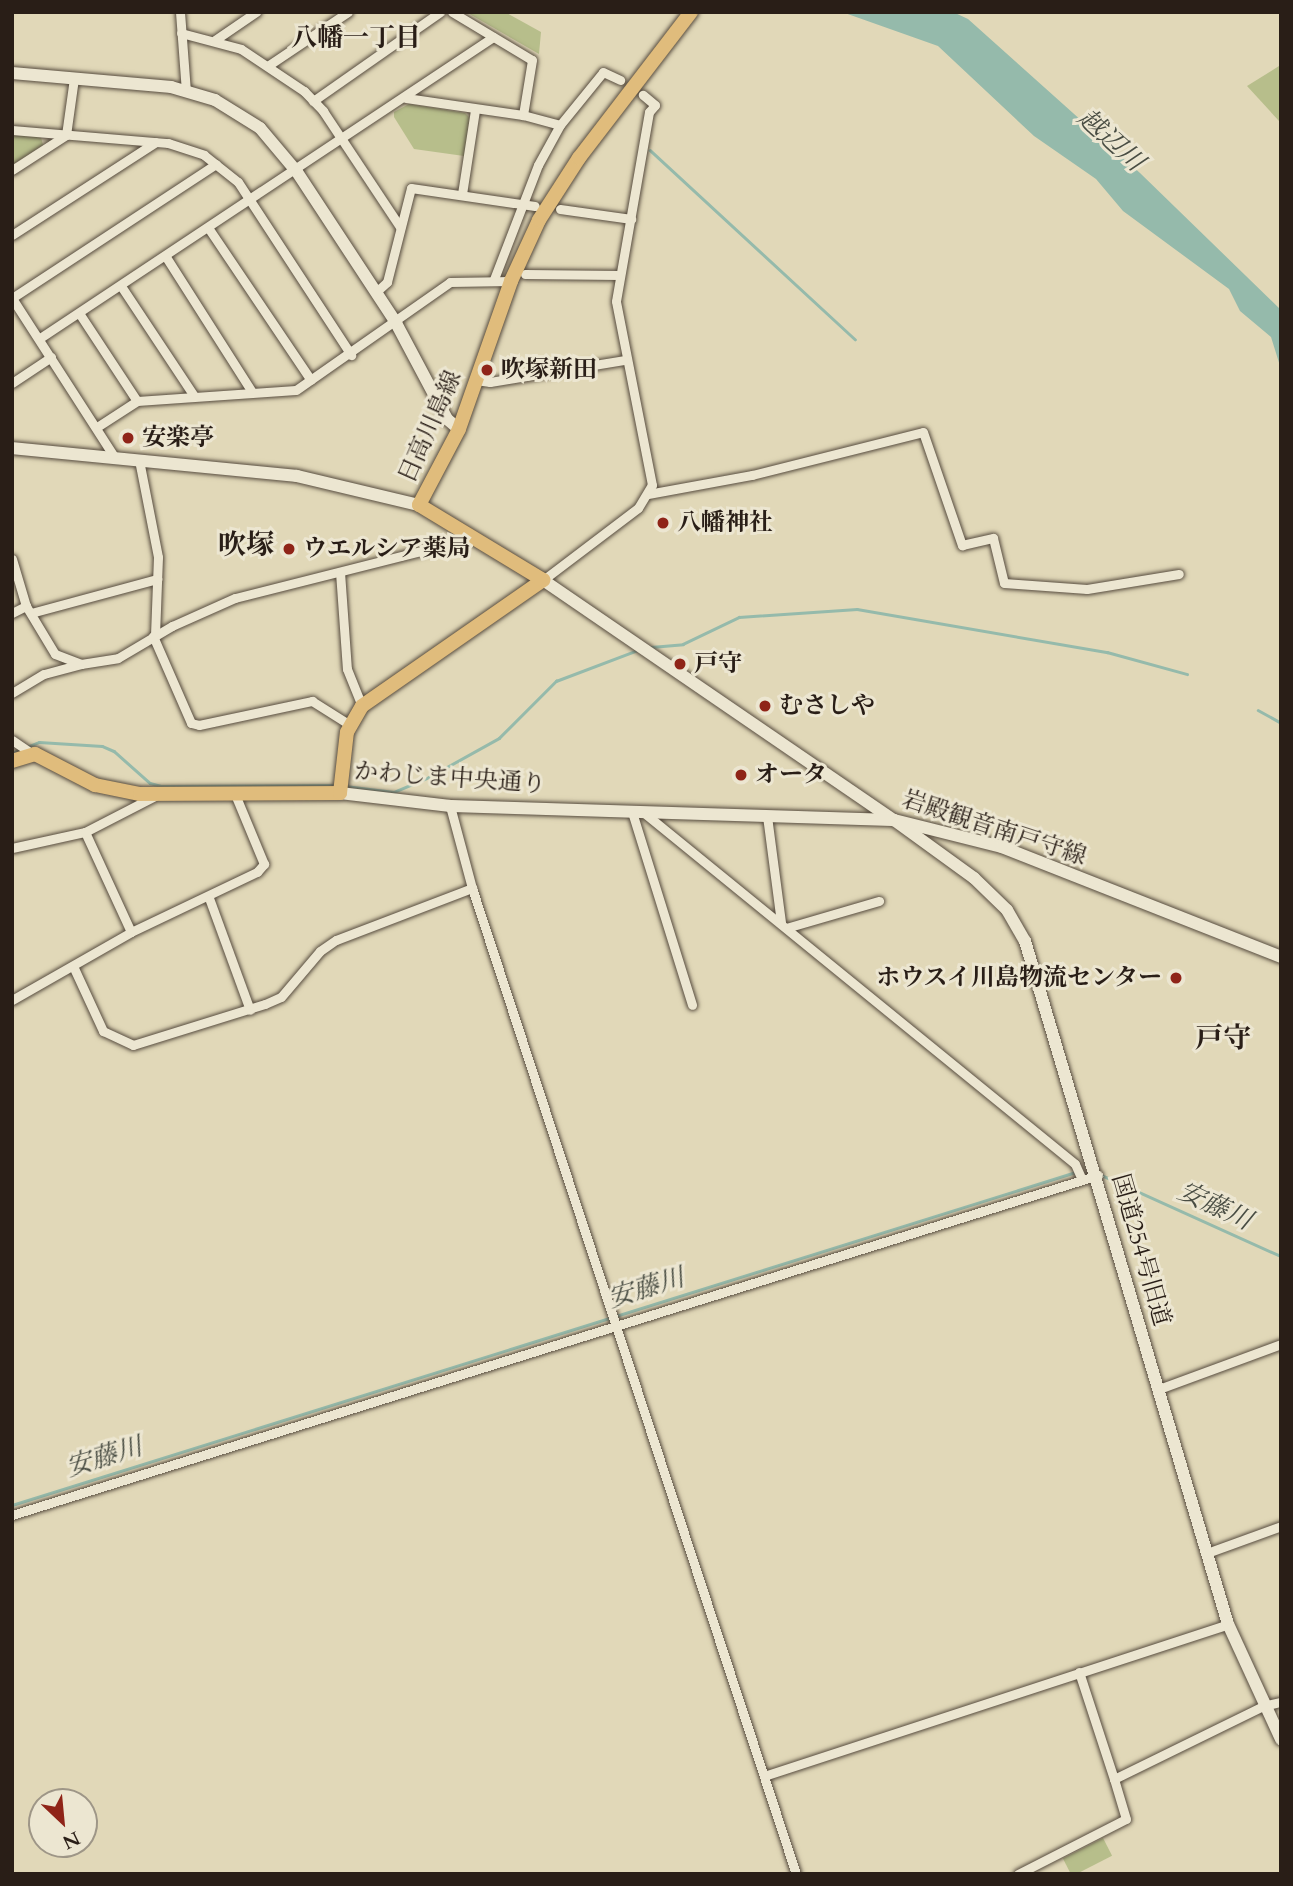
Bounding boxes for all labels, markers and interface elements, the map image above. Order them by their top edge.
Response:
district label: 八幡一丁目 [291,22,421,54]
water label: 越辺川 [1072,102,1150,178]
place label: 吹塚新田 [501,356,597,384]
marker: 吹塚新田 [479,362,495,378]
street label: 日高川島線 [392,366,468,488]
place label: 安楽亭 [142,424,214,452]
marker: 安楽亭 [120,430,136,446]
place label: 八幡神社 [677,509,773,537]
marker: 八幡神社 [655,515,671,531]
district label: 吹塚 [218,528,274,562]
place label: ウエルシア薬局 [303,535,471,563]
marker: ウエルシア薬局 [281,541,297,557]
place label: 戸守 [694,650,742,678]
marker: 戸守 [672,656,688,672]
place label: むさしや [779,692,875,720]
marker: むさしや [757,698,773,714]
street label: かわじま中央通り [353,757,547,799]
place label: オータ [755,761,827,789]
marker: オータ [733,767,749,783]
street label: 岩殿観音南戸守線 [898,785,1090,871]
place label: ホウスイ川島物流センター [874,964,1162,992]
marker: ホウスイ川島物流センター [1168,970,1184,986]
district label: 戸守 [1195,1021,1251,1055]
street label: 国道254号旧道 [1106,1171,1176,1329]
water label: 安藤川 [1173,1175,1257,1237]
water label: 安藤川 [604,1262,688,1314]
water label: 安藤川 [62,1431,146,1483]
north arrow [28,1788,98,1858]
text: N [58,1825,84,1855]

